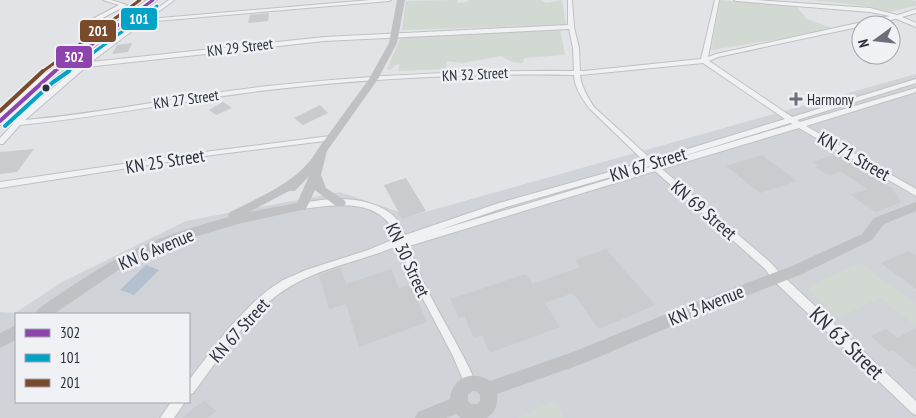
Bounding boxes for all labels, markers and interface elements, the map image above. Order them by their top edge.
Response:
line badge: 101 [120,7,158,31]
text: 101 [129,10,149,28]
north arrow [851,15,901,65]
line badge: 201 [79,19,117,43]
text: 201 [88,22,108,40]
street label: KN 29 Street [206,34,274,60]
text: N [854,37,873,49]
line badge: 302 [55,45,93,69]
text: 302 [64,48,84,66]
street label: KN 32 Street [441,63,509,85]
unlabelled marker [41,83,51,93]
street label: KN 27 Street [152,85,220,113]
place label: Harmony [807,90,854,109]
marker: Harmony [789,92,803,106]
street label: KN 71 Street [814,126,894,186]
street label: KN 67 Street [607,141,689,187]
street label: KN 25 Street [124,143,206,179]
street label: KN 69 Street [666,175,742,245]
street label: KN 30 Street [381,219,435,301]
street label: KN 6 Avenue [115,223,197,275]
street label: KN 3 Avenue [665,279,747,331]
street label: KN 67 Street [204,293,274,367]
street label: KN 63 Street [804,301,890,385]
legend [15,313,190,403]
text: 302 [60,323,80,342]
text: 101 [60,348,80,367]
text: 201 [60,373,80,392]

